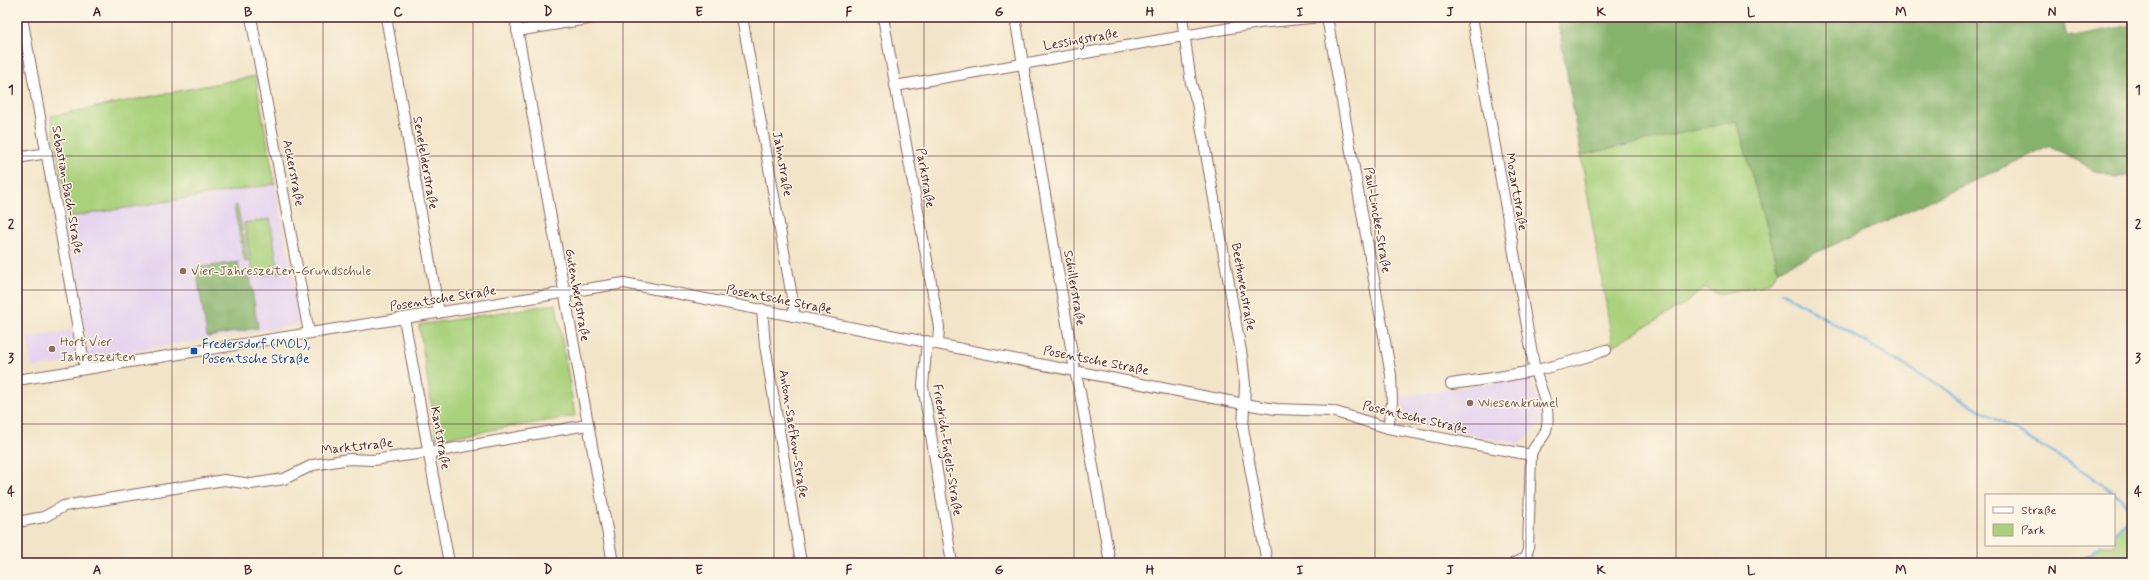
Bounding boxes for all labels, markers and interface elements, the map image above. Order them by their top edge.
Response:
text: A [93,4,101,21]
text: B [244,4,253,21]
text: C [393,4,403,21]
text: D [544,4,553,21]
text: E [695,4,703,21]
text: F [846,4,853,21]
text: G [995,4,1004,21]
text: H [1146,4,1155,21]
text: I [1297,4,1304,21]
text: J [1446,4,1454,21]
text: K [1596,4,1606,21]
text: L [1747,4,1756,21]
text: M [1895,4,1907,21]
text: N [2048,4,2057,21]
street label: Lessingstraße [1042,25,1120,57]
text: 1 [8,82,14,99]
text: 1 [2135,82,2141,99]
street label: Senefelderstraße [408,115,442,211]
street label: Sebastian-Bach-Straße [47,124,87,256]
street label: Jahnstraße [768,130,796,198]
street label: Ackerstraße [278,138,308,208]
street label: Parkstraße [911,147,939,209]
street label: Mozartstraße [1501,152,1531,232]
street label: Paul-Lincke-Straße [1359,166,1395,274]
text: 2 [8,216,15,233]
text: 2 [2135,216,2142,233]
street label: Beethovenstraße [1227,242,1259,332]
street label: Gutenbergstraße [558,247,594,343]
street label: Schillerstraße [1059,249,1089,327]
place label: Vier-Jahreszeiten-Grundschule [191,263,372,280]
marker: Vier-Jahreszeiten-Grundschule [178,266,188,276]
street label: Posentsche Straße [725,281,833,319]
street label: Posentsche Straße [389,282,497,316]
place label: Hort Vier Jahreszeiten [60,334,136,366]
place label: Fredersdorf (MOL), Posentsche Straße [202,336,310,368]
street label: Posentsche Straße [1042,342,1150,380]
marker: Hort Vier Jahreszeiten [47,344,57,354]
marker: Fredersdorf (MOL), Posentsche Straße [189,346,199,356]
text: 3 [8,350,14,367]
text: 3 [2135,350,2141,367]
street label: Anton-Saefkow-Straße [774,368,812,500]
street label: Friedrich-Engels-Straße [926,383,966,517]
place label: Wiesenkrümel [1478,395,1558,412]
street label: Posentsche Straße [1361,398,1469,438]
marker: Wiesenkrümel [1465,398,1475,408]
street label: Kantstraße [426,405,454,471]
street label: Marktstraße [320,435,394,459]
text: 4 [7,484,15,501]
text: 4 [2134,484,2142,501]
legend [1985,494,2115,546]
text: Straße [2021,503,2056,519]
text: Park [2021,523,2045,539]
text: A [93,562,101,579]
text: B [244,562,253,579]
text: C [393,562,403,579]
text: D [544,562,553,579]
text: E [695,562,703,579]
text: F [846,562,853,579]
text: G [995,562,1004,579]
text: H [1146,562,1155,579]
text: I [1297,562,1304,579]
text: J [1446,562,1454,579]
text: K [1596,562,1606,579]
text: L [1747,562,1756,579]
text: M [1895,562,1907,579]
text: N [2048,562,2057,579]

